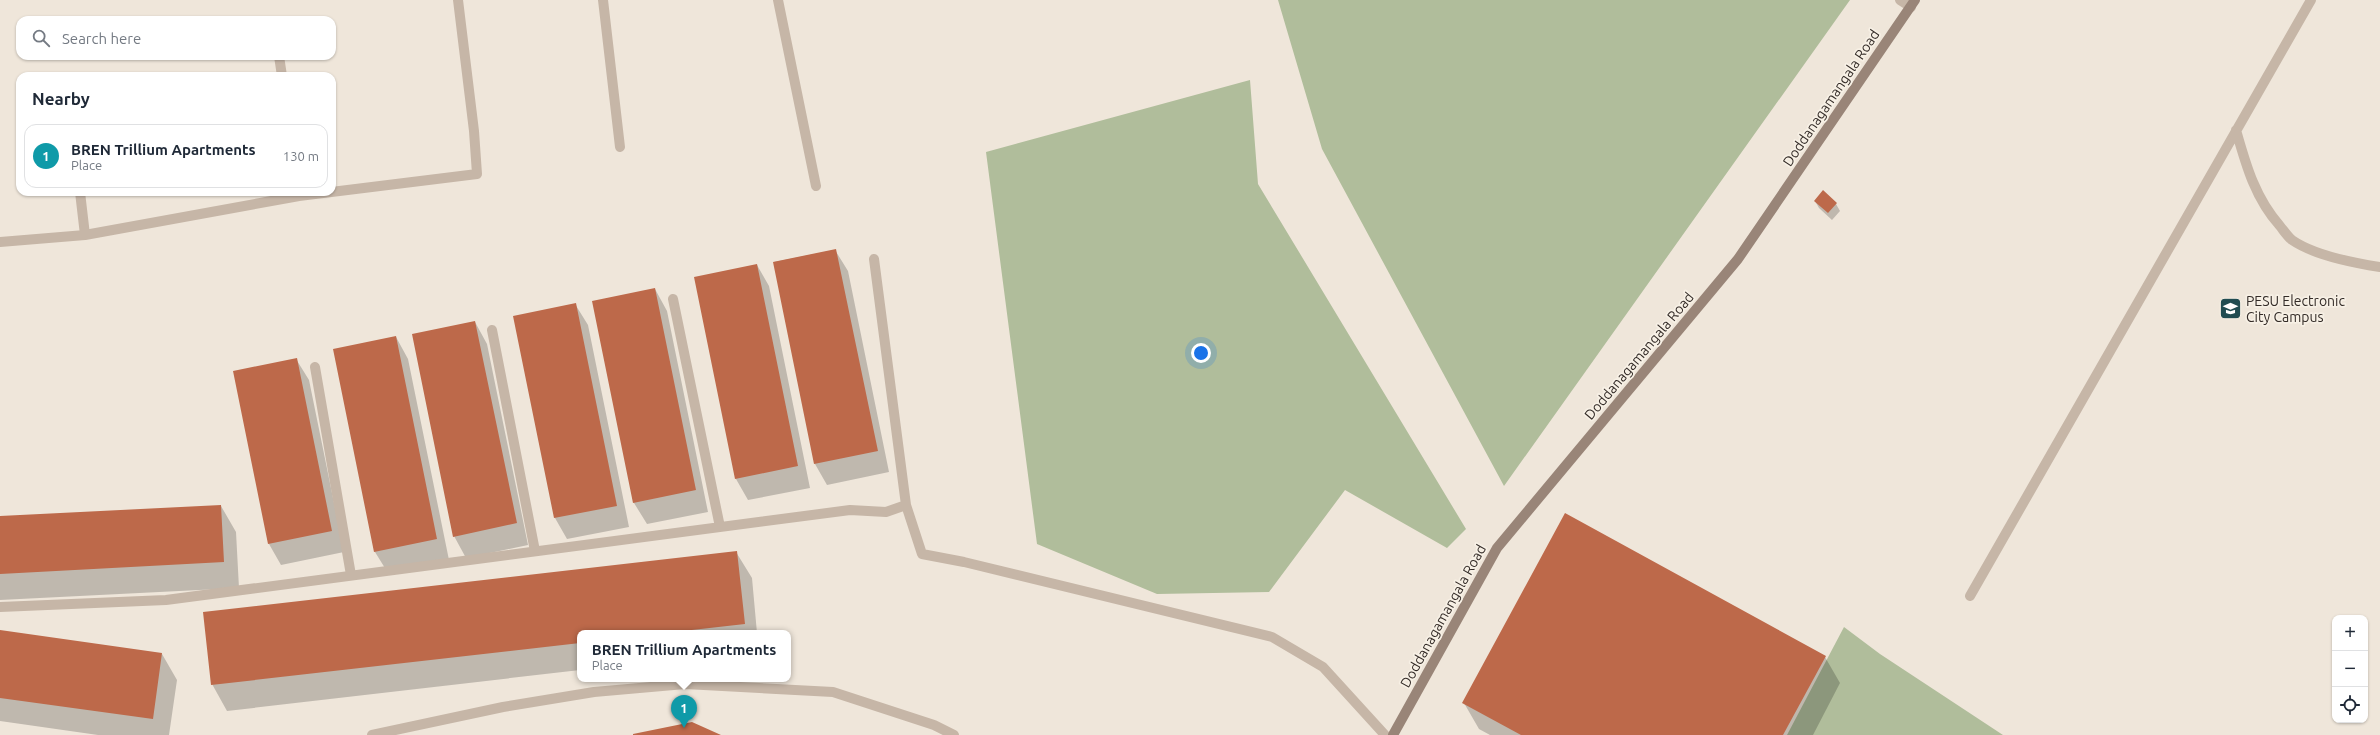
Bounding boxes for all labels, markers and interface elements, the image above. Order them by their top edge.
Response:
search box [16,16,336,60]
icon: search [30,27,52,49]
street label: Doddanagamangala Road [1779,27,1883,169]
text: Search here [62,30,141,47]
text: Nearby [32,89,90,108]
text: BREN Trillium Apartments [71,141,256,158]
text: 1 [42,149,50,163]
text: 130 m [283,149,319,163]
text: Place [71,158,102,172]
street label: Doddanagamangala Road [1581,289,1697,423]
place label: PESU Electronic City Campus [2246,293,2345,325]
school or university icon: PESU Electronic City Campus [2218,296,2244,322]
your location [1191,343,1211,363]
street label: Doddanagamangala Road [1397,542,1489,690]
map controls [2332,615,2368,723]
button: + [2332,615,2368,651]
popup [577,630,791,682]
text: BREN Trillium Apartments [592,641,776,658]
button: − [2332,651,2368,687]
text: Place [592,658,623,672]
button: locate [2332,687,2368,723]
pin: 1 [671,695,697,728]

